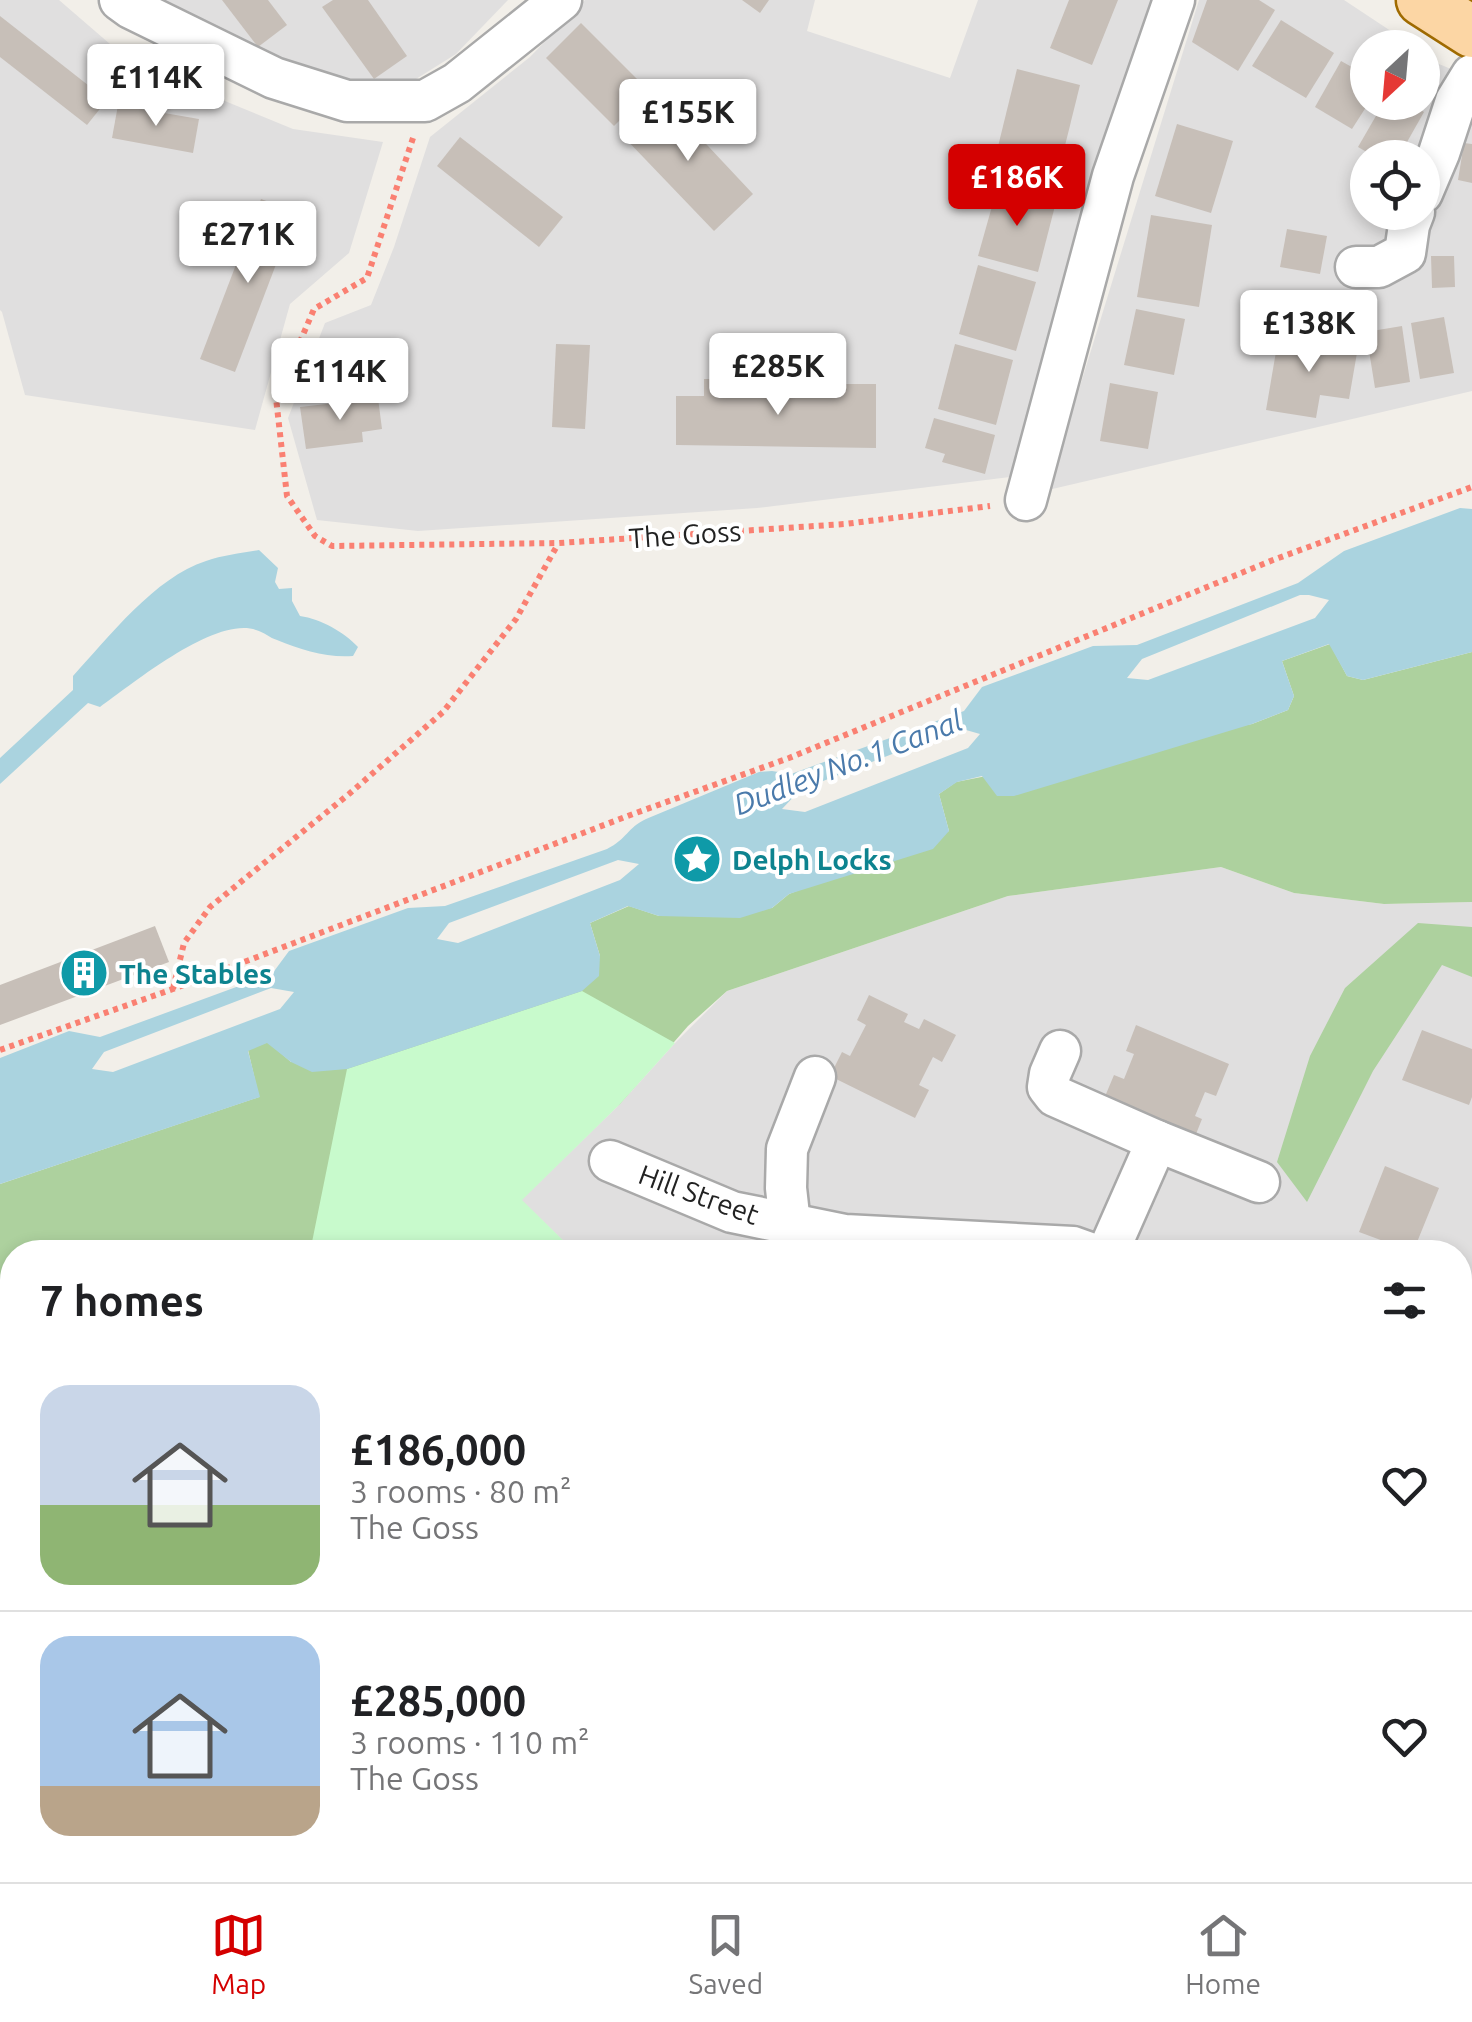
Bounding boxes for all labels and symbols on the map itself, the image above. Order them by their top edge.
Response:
north arrow [1350,30,1440,120]
pin: £114K [86,44,226,129]
pin: £155K [618,79,758,164]
pin: £186K [947,144,1087,229]
pin: £271K [178,201,318,286]
pin: £138K [1239,290,1379,375]
pin: £285K [708,333,848,418]
pin: £114K [270,338,410,423]
street label: The Goss [628,515,742,553]
water label: Dudley No.1 Canal [729,703,968,821]
place icon: Delph Locks [671,833,723,885]
place label: Delph Locks [732,844,892,875]
building icon: The Stables [58,947,110,999]
place label: The Stables [119,958,272,989]
street label: Hill Street [635,1158,763,1230]

